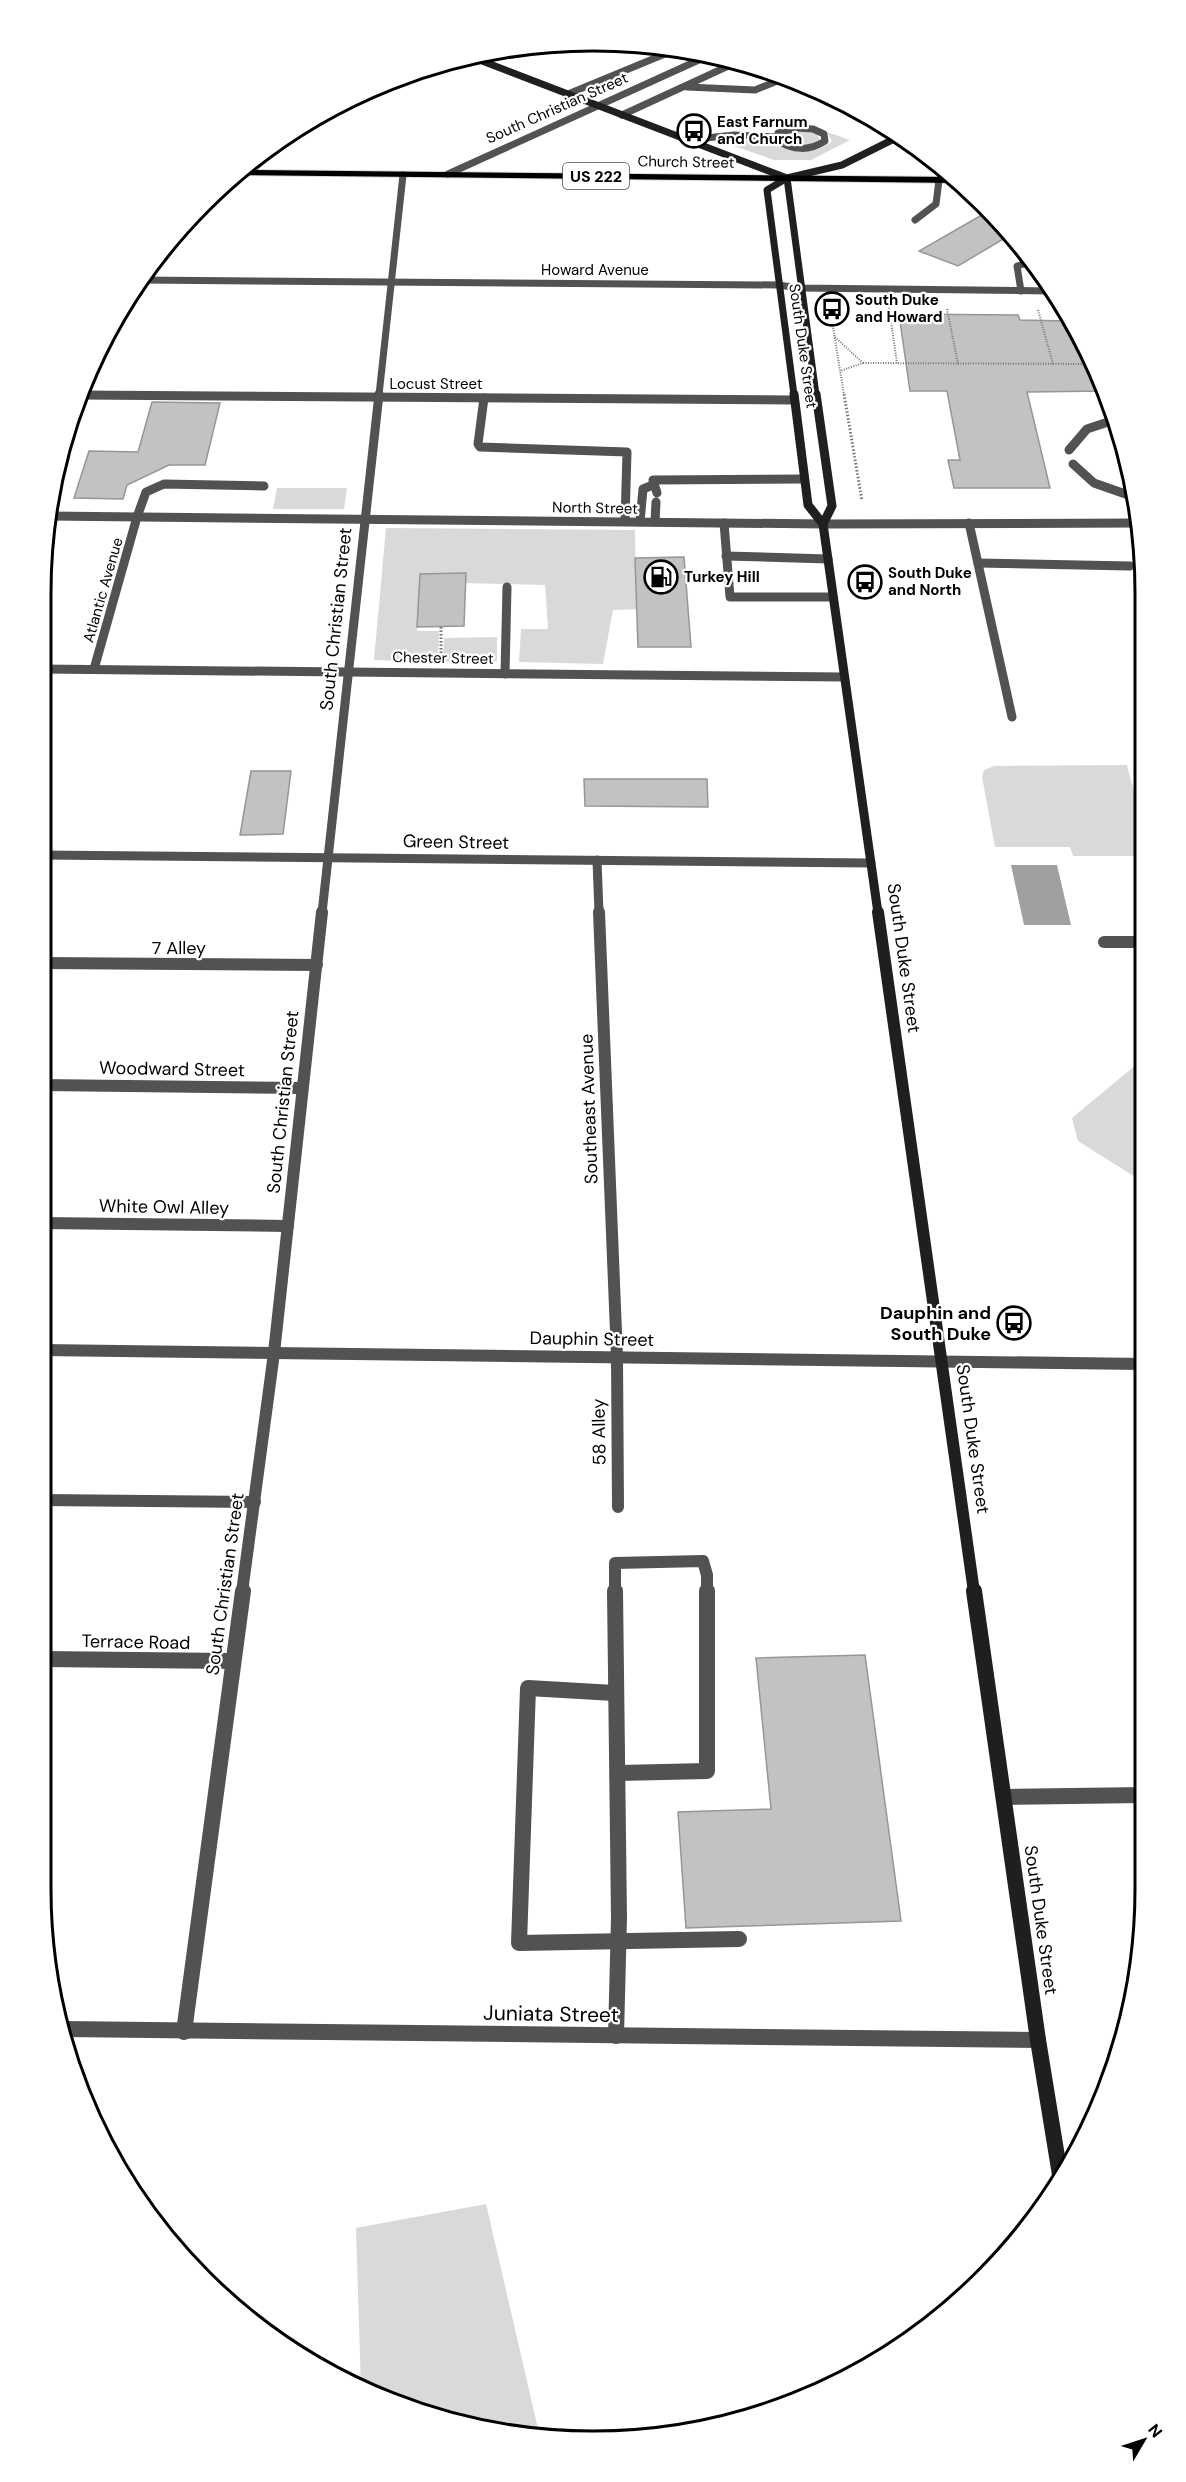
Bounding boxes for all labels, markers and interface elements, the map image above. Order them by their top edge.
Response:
street label: South Christian Street [483,68,631,148]
place label: East Farnum and Church [717,112,808,149]
bus stop icon: East Farnum and Church [676,113,712,149]
street label: Church Street [637,151,735,173]
road number: US 222 [563,163,629,189]
street label: Howard Avenue [541,260,649,280]
street label: South Duke Street [784,282,822,410]
place label: South Duke and Howard [855,290,943,327]
bus stop icon: South Duke and Howard [814,291,850,327]
street label: Locust Street [389,374,483,394]
street label: North Street [552,497,638,519]
street label: South Christian Street [314,526,358,712]
street label: Atlantic Avenue [78,535,128,645]
fuel station icon: Turkey Hill [643,559,679,595]
place label: South Duke and North [888,563,972,600]
bus stop icon: South Duke and North [847,564,883,600]
place label: Turkey Hill [684,567,760,587]
street label: Chester Street [392,647,494,669]
street label: Green Street [403,829,509,855]
street label: South Duke Street [882,882,926,1034]
street label: 7 Alley [152,936,206,960]
street label: South Christian Street [261,1009,305,1195]
street label: Southeast Avenue [574,1033,604,1185]
street label: Woodward Street [99,1056,245,1082]
street label: White Owl Alley [99,1194,229,1220]
place label: Dauphin and South Duke [880,1301,991,1346]
bus stop icon: Dauphin and South Duke [996,1305,1032,1341]
street label: Dauphin Street [530,1326,654,1352]
street label: South Duke Street [951,1363,995,1515]
street label: 58 Alley [586,1399,612,1465]
street label: South Christian Street [200,1491,250,1677]
street label: Terrace Road [81,1629,191,1655]
street label: South Duke Street [1019,1844,1063,1996]
street label: Juniata Street [483,1999,619,2029]
north arrow [1114,2410,1174,2470]
text: N [1143,2420,1167,2442]

